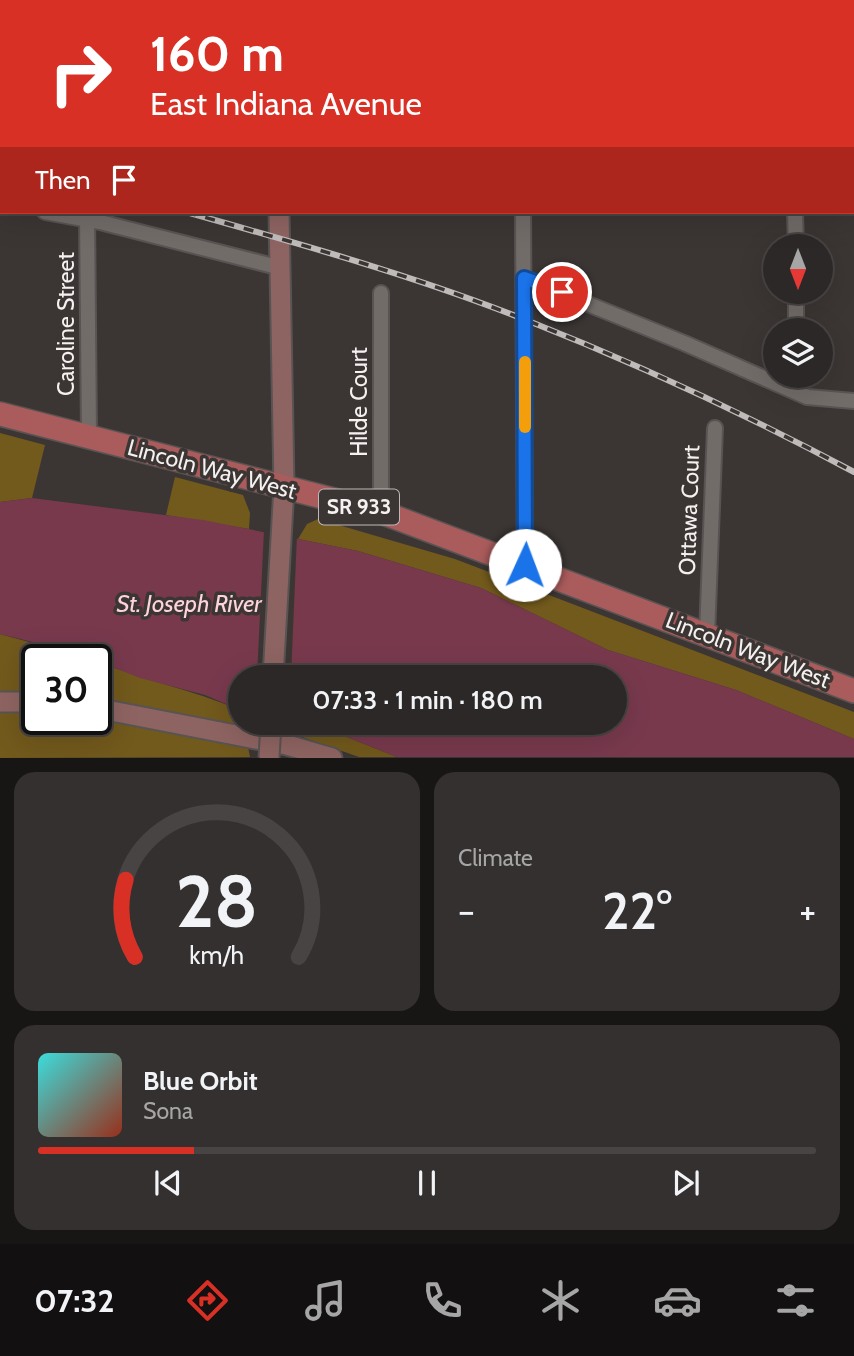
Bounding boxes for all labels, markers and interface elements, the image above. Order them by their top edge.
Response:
text: 160 m [150,24,284,83]
icon: right [35,28,126,119]
text: East Indiana Avenue [150,84,422,123]
icon: arrive [105,161,143,199]
text: Then [35,164,91,196]
north arrow [763,234,833,304]
map controls [763,234,833,388]
street label: Caroline Street [52,252,80,396]
pin [532,262,592,322]
icon: arrive [543,273,581,311]
button: layers [763,318,833,388]
street label: Hilde Court [345,347,373,457]
street label: Lincoln Way West [124,433,300,505]
street label: Ottawa Court [673,444,705,576]
road number: SR 933 [319,490,399,524]
position arrow [488,528,562,602]
water label: St. Joseph River [116,589,263,618]
street label: Lincoln Way West [662,606,834,694]
speed limit sign: 30 [21,644,112,735]
text: 07:33 · 1 min · 180 m [312,684,543,716]
text: Climate [458,844,533,872]
text: 28 [176,858,258,946]
text: 22° [602,879,672,942]
text: − [458,887,475,934]
text: + [799,887,816,934]
text: km/h [190,940,244,970]
text: Blue Orbit [143,1065,258,1097]
text: Sona [143,1097,193,1125]
icon: previous [149,1164,187,1202]
icon: pause [408,1164,446,1202]
icon: next [667,1164,705,1202]
icon: directions [183,1276,232,1325]
icon: music [301,1276,350,1325]
icon: phone [418,1276,467,1325]
icon: climate [536,1276,585,1325]
icon: car [653,1276,702,1325]
icon: filters [771,1276,820,1325]
text: 07:32 [34,1281,114,1320]

